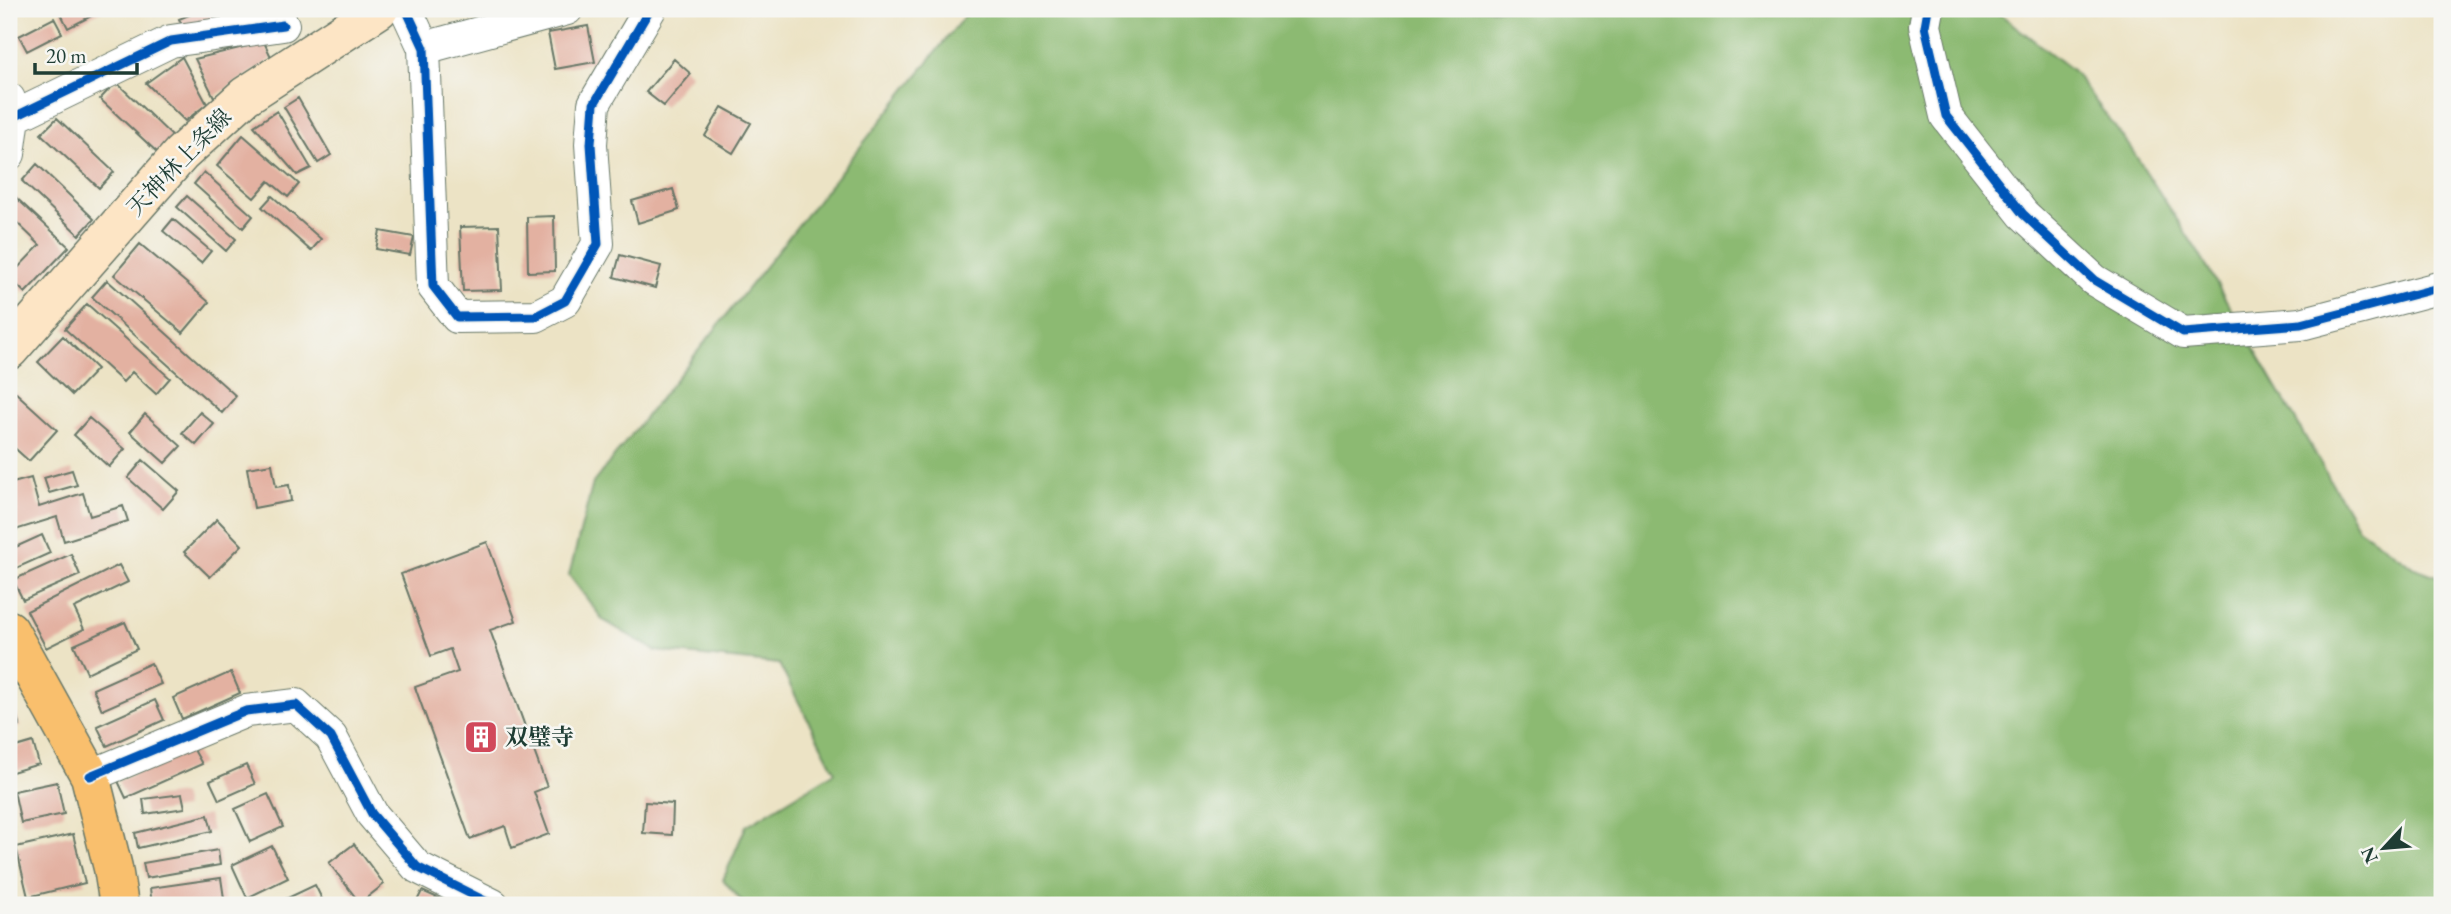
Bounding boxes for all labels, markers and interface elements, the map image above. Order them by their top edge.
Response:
scale bar [35,32,136,76]
text: 20 m [46,42,87,69]
street label: 天神林上条線 [120,102,238,222]
building icon: 双璧寺 [462,718,500,756]
place label: 双璧寺 [505,722,574,752]
north arrow [2350,813,2420,883]
text: N [2354,842,2384,868]

